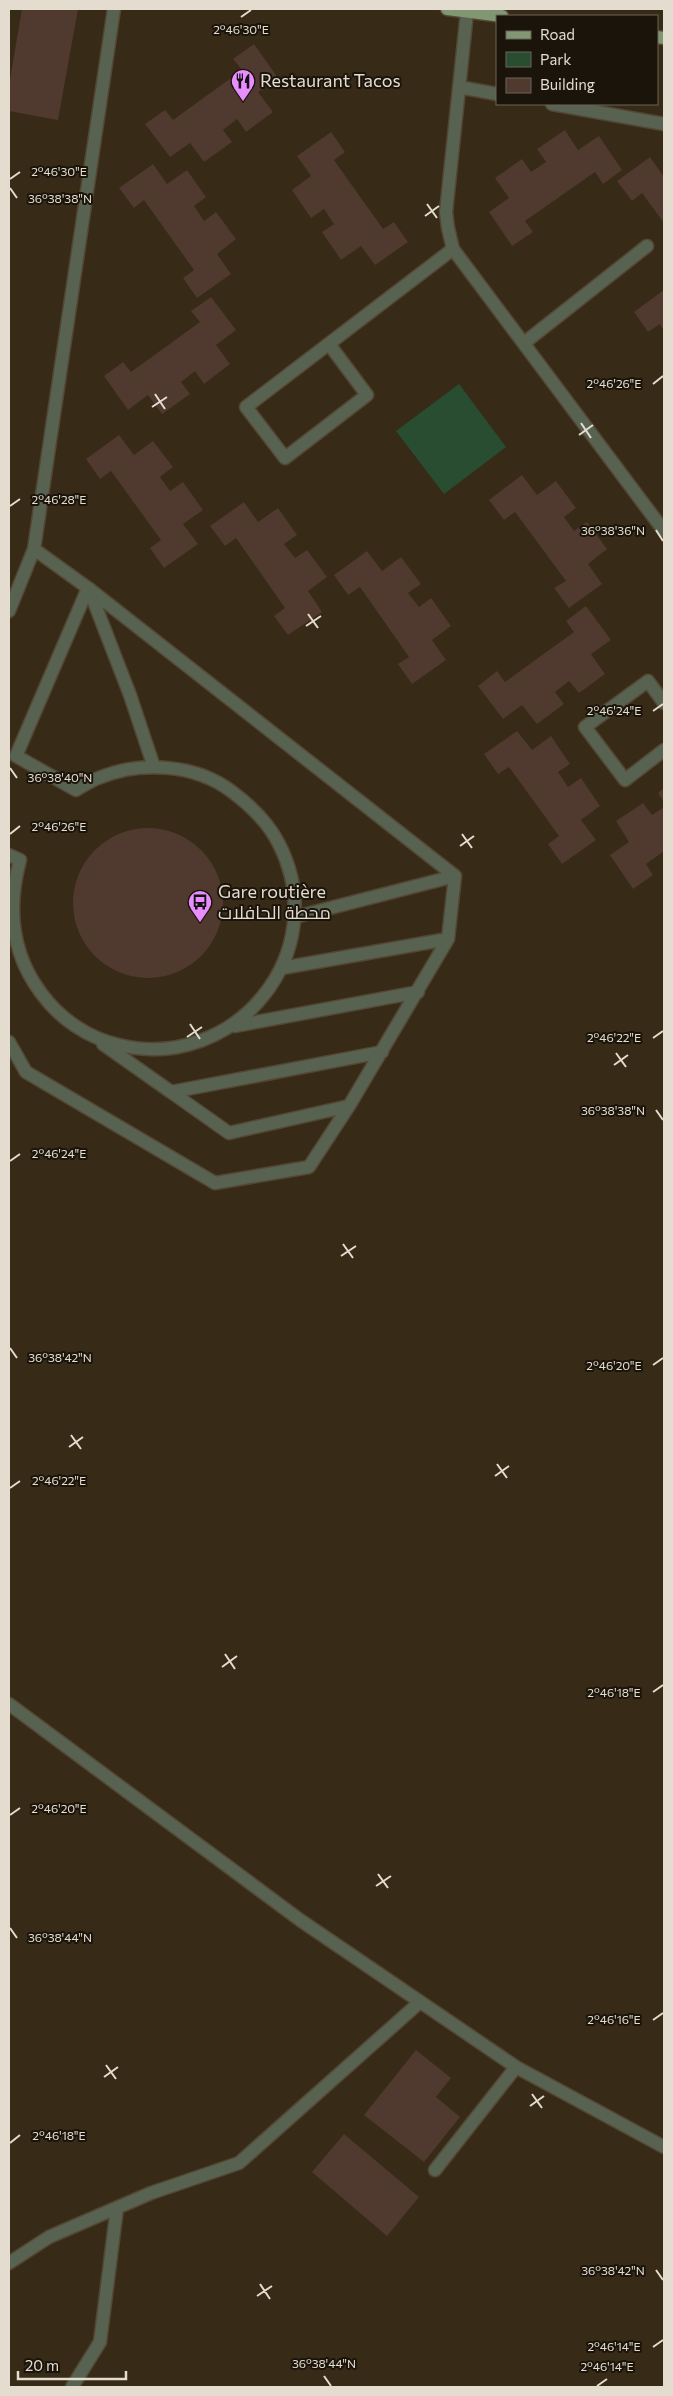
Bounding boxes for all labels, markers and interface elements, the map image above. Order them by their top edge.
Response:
legend [496,15,658,105]
text: 2°46'30"E [213,22,269,36]
text: Road [540,25,575,43]
text: Park [540,50,571,68]
restaurant icon: Restaurant Tacos [230,68,256,102]
place label: Restaurant Tacos [260,69,401,91]
text: Building [540,75,595,93]
text: 2°46'30"E [31,164,87,178]
text: 36°38'38"N [28,191,92,205]
text: 2°46'26"E [587,376,641,390]
text: 2°46'28"E [32,492,86,506]
text: 36°38'36"N [581,523,645,537]
text: 2°46'24"E [587,703,641,717]
text: 36°38'40"N [28,770,92,784]
text: 2°46'26"E [32,819,86,833]
place label: Gare routière محطة الحافلات [218,880,331,923]
bus stop icon: Gare routière محطة الحافلات [187,889,213,923]
text: 2°46'22"E [587,1030,641,1044]
text: 36°38'38"N [581,1103,645,1117]
text: 2°46'24"E [32,1146,86,1160]
text: 36°38'42"N [28,1350,92,1364]
text: 2°46'20"E [586,1358,642,1372]
text: 2°46'22"E [32,1473,86,1487]
text: 2°46'18"E [587,1685,641,1699]
text: 2°46'20"E [31,1801,87,1815]
text: 36°38'44"N [28,1930,92,1944]
text: 2°46'16"E [587,2012,641,2026]
text: 2°46'18"E [32,2128,86,2142]
text: 36°38'42"N [581,2263,645,2277]
text: 2°46'14"E [587,2339,641,2353]
scale bar [18,2348,125,2380]
text: 20 m [25,2356,59,2374]
text: 36°38'44"N [292,2356,356,2370]
text: 2°46'14"E [580,2359,634,2373]

